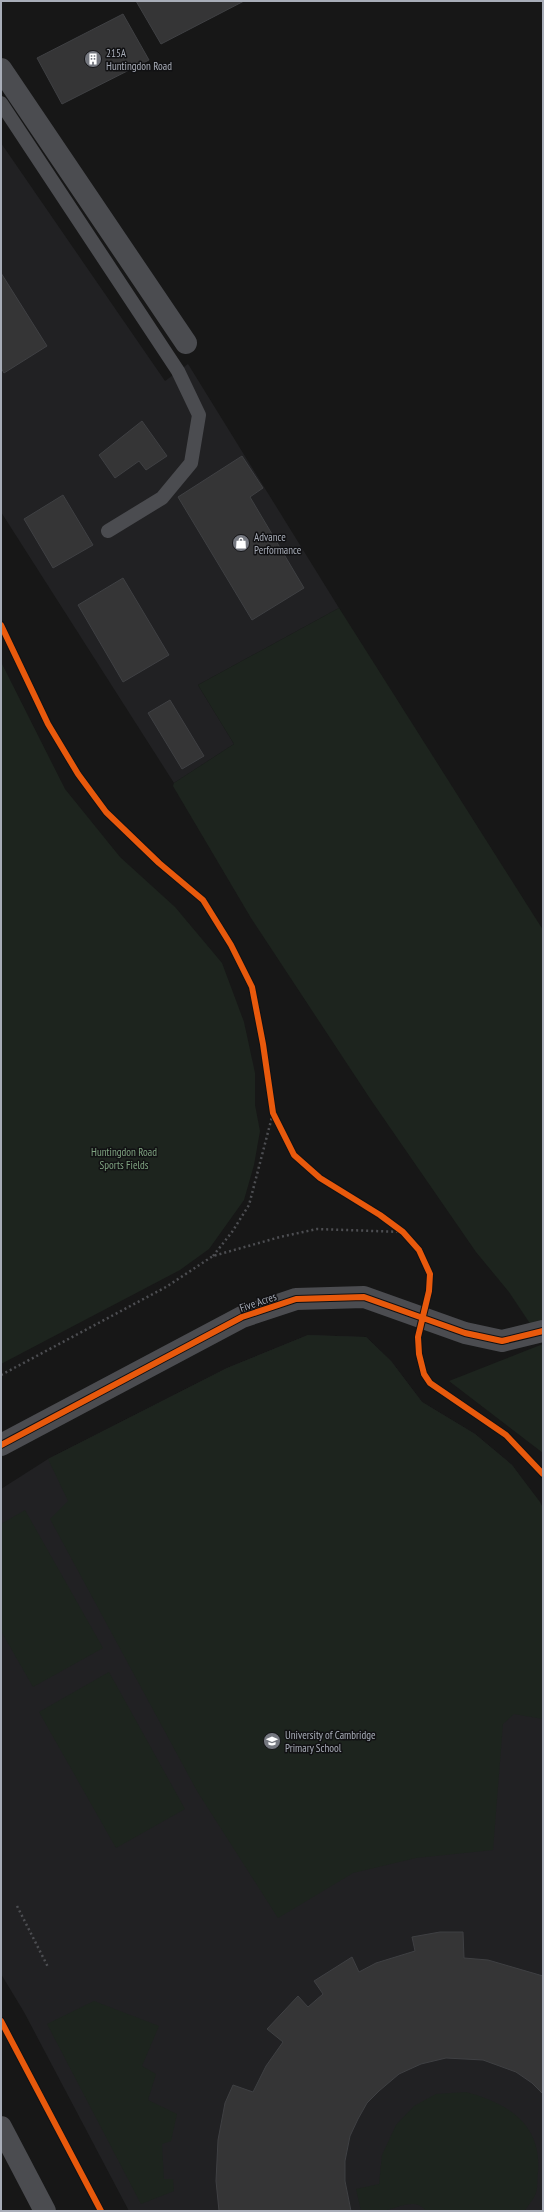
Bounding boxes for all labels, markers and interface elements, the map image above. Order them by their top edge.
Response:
place label: 215A Huntingdon Road [106,46,172,73]
building icon: 215A Huntingdon Road [83,49,103,69]
place label: Advance Performance [254,530,302,557]
shop icon: Advance Performance [231,533,251,553]
park label: Huntingdon Road Sports Fields [91,1145,157,1172]
street label: Five Acres [238,1289,279,1315]
place label: University of Cambridge Primary School [285,1728,376,1755]
school or university icon: University of Cambridge Primary School [262,1731,282,1751]

